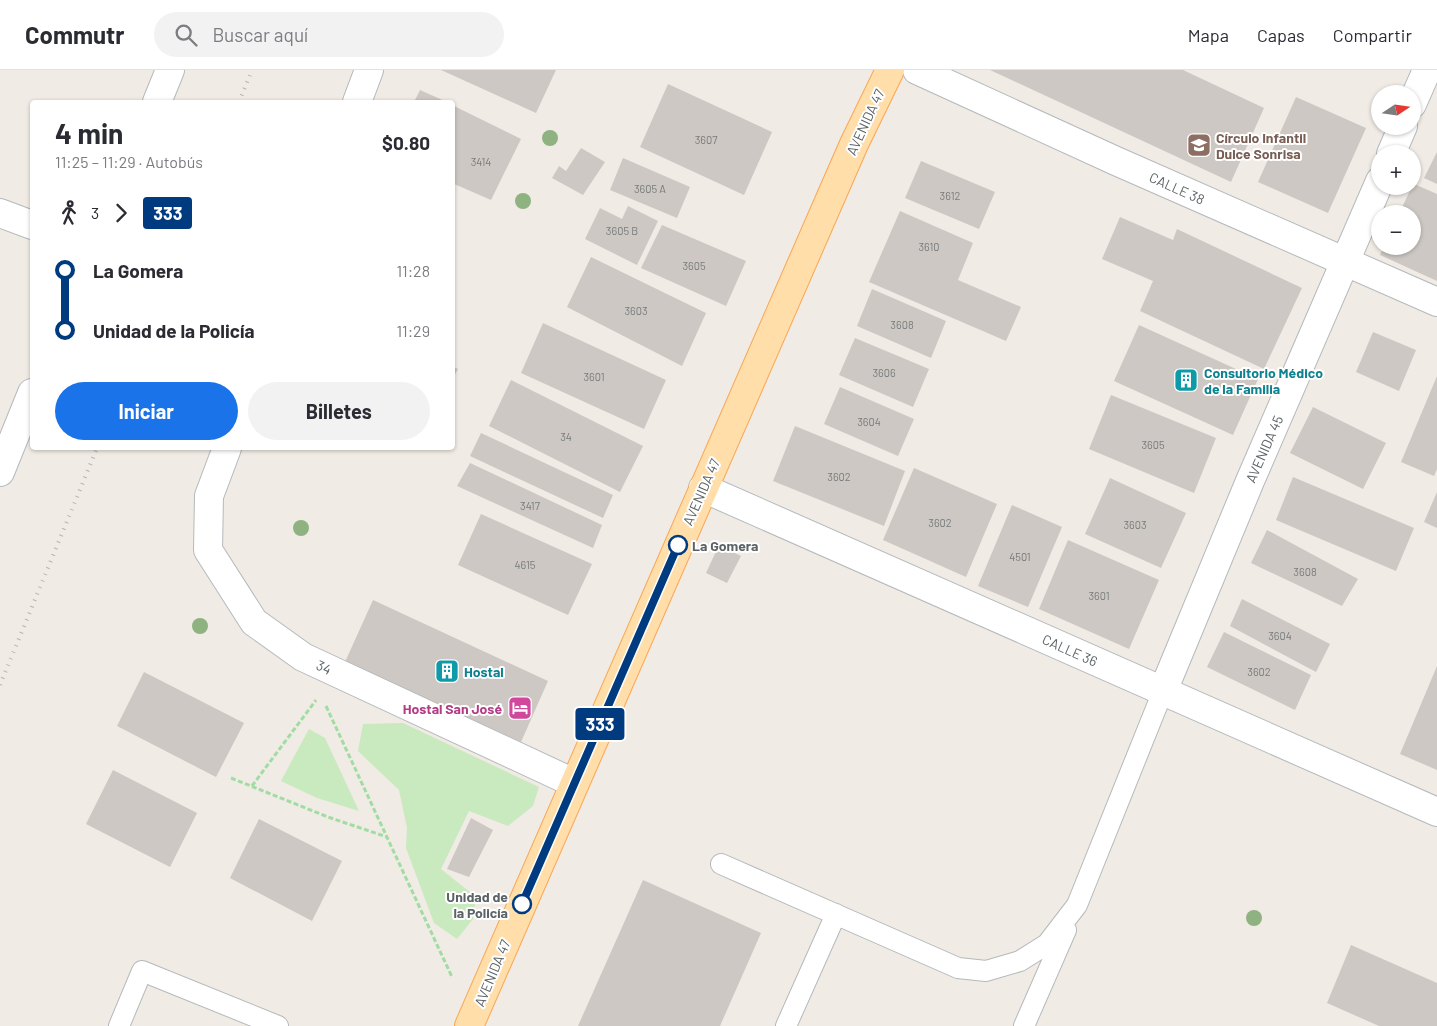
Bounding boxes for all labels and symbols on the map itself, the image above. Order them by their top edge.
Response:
north arrow [1371,85,1421,135]
street label: AVENIDA 47 [842,86,888,158]
place label: Círculo Infantil Dulce Sonrisa [1216,129,1306,162]
school or university icon: Círculo Infantil Dulce Sonrisa [1186,132,1212,158]
house number: 3607 [695,133,717,146]
house number: 3414 [471,155,491,168]
street label: CALLE 38 [1147,168,1207,208]
house number: 3605 A [634,182,666,195]
house number: 3612 [940,189,961,202]
house number: 3605 B [606,224,638,237]
house number: 3610 [918,240,940,253]
house number: 3605 [682,259,706,272]
house number: 3603 [624,304,648,317]
house number: 3608 [890,318,914,331]
place label: Consultorio Médico de la Familia [1204,364,1323,397]
house number: 3606 [872,366,896,379]
building icon: Consultorio Médico de la Familia [1173,367,1199,393]
house number: 3601 [583,370,605,383]
street label: AVENIDA 45 [1242,413,1286,485]
house number: 3604 [857,415,881,428]
house number: 34 [560,430,572,443]
house number: 3605 [1141,438,1165,451]
street label: AVENIDA 47 [679,456,723,528]
house number: 3602 [827,470,851,483]
house number: 3417 [520,499,540,512]
house number: 3602 [928,516,952,529]
house number: 3603 [1123,518,1147,531]
marker: La Gomera [668,535,688,555]
place label: La Gomera [692,537,759,554]
house number: 4501 [1009,550,1031,563]
house number: 4615 [514,558,536,571]
house number: 3608 [1293,565,1317,578]
house number: 3601 [1088,589,1110,602]
house number: 3604 [1268,629,1292,642]
street label: CALLE 36 [1040,630,1100,670]
street label: 34 [314,656,334,678]
building icon: Hostal [434,658,460,684]
place label: Hostal [464,663,504,680]
house number: 3602 [1247,665,1271,678]
hotel icon: Hostal San José [507,695,533,721]
place label: Hostal San José [403,700,502,717]
line badge: 333 [571,708,629,740]
place label: Unidad de la Policía [446,888,508,921]
marker: Unidad de la Policía [512,894,532,914]
street label: AVENIDA 47 [470,937,514,1009]

